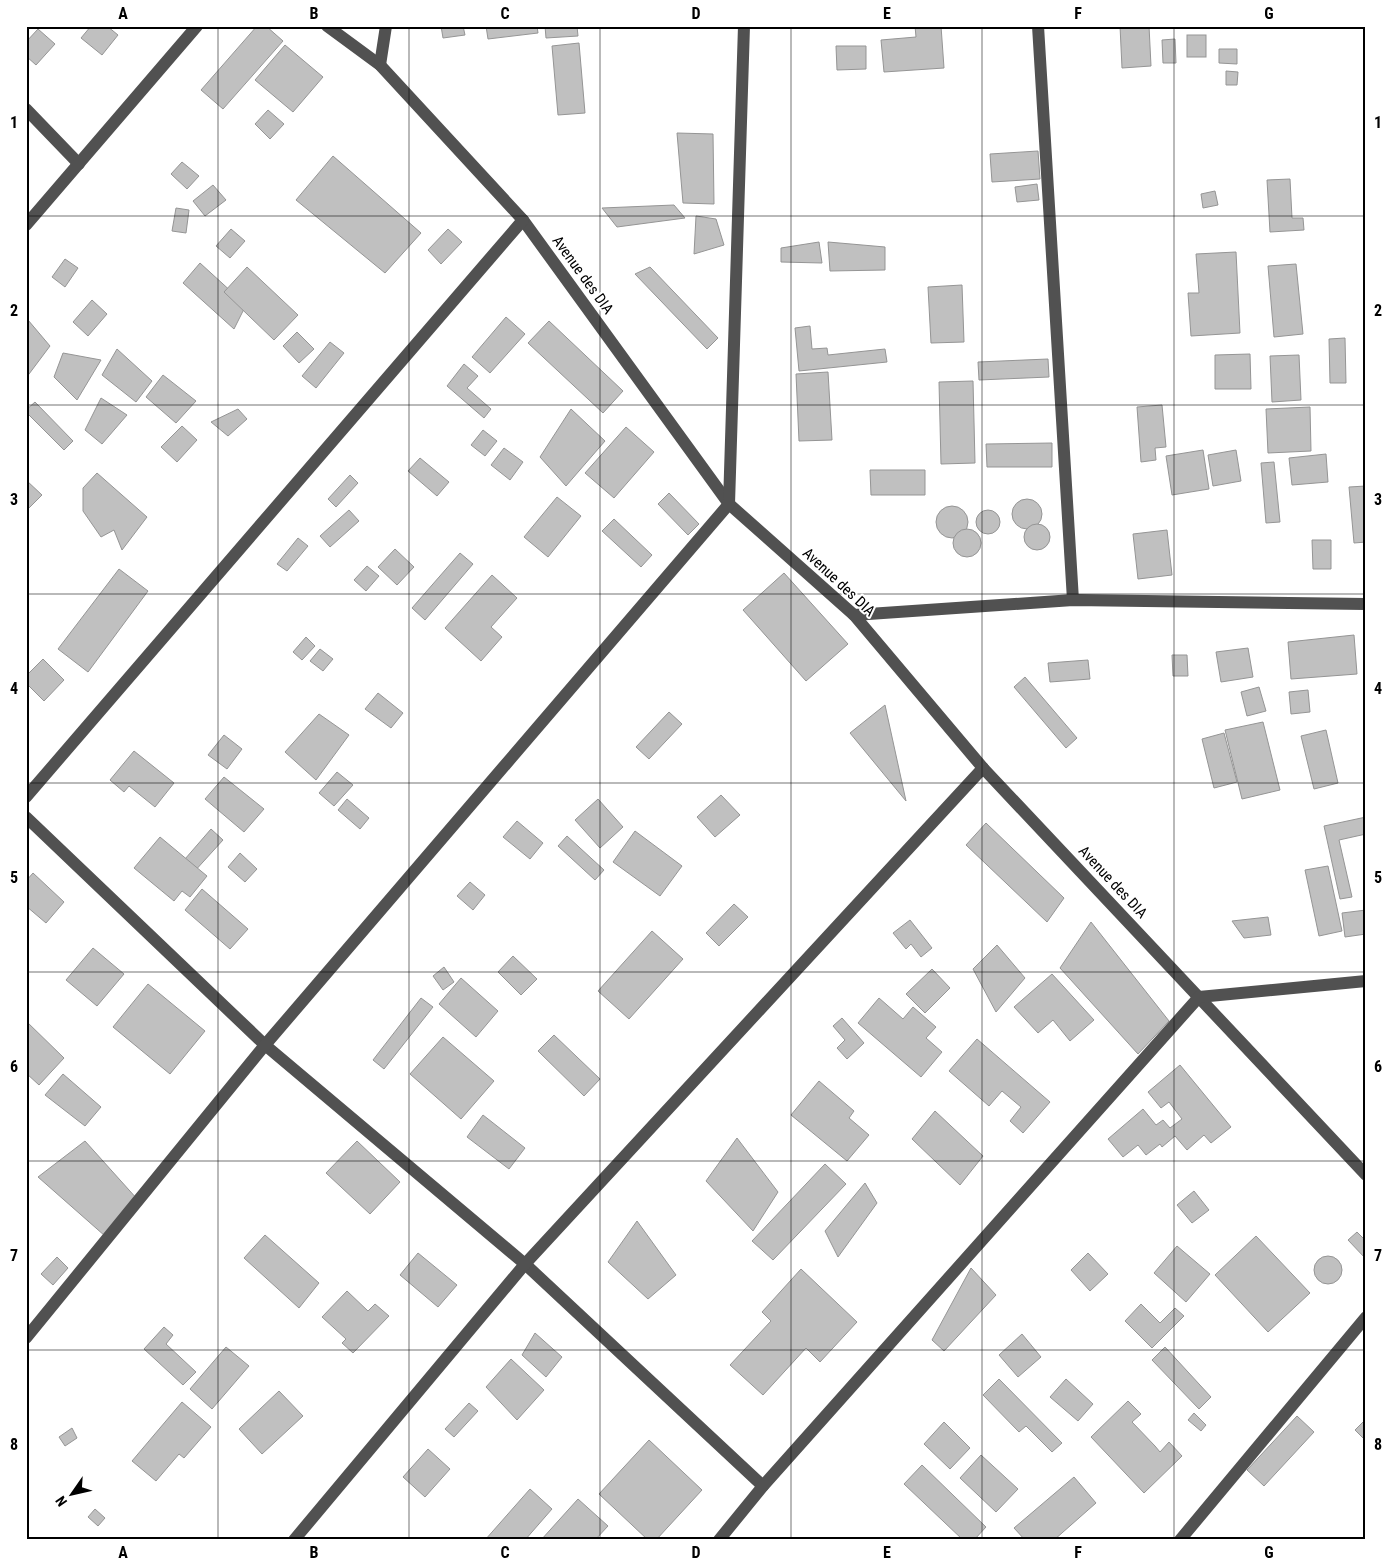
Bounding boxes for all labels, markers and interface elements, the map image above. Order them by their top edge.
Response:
text: A [118,4,128,23]
text: B [310,4,319,23]
text: C [500,4,510,23]
text: D [691,4,701,23]
text: E [883,4,891,23]
text: F [1074,4,1082,23]
text: G [1264,4,1274,23]
text: 1 [10,113,18,132]
text: 1 [1374,113,1382,132]
street label: Avenue des DIA [549,232,618,318]
text: 2 [10,301,18,320]
text: 2 [1374,301,1382,320]
text: 3 [10,490,18,509]
text: 3 [1374,490,1382,509]
street label: Avenue des DIA [799,544,879,620]
text: 4 [10,679,18,698]
text: 4 [1374,679,1382,698]
street label: Avenue des DIA [1075,842,1151,922]
text: 5 [10,868,18,887]
text: 5 [1374,868,1382,887]
text: 6 [10,1057,18,1076]
text: 6 [1374,1057,1382,1076]
text: 7 [10,1246,18,1265]
text: 7 [1374,1246,1382,1265]
text: 8 [10,1435,18,1454]
text: 8 [1374,1435,1382,1454]
north arrow [48,1468,98,1518]
text: N [52,1493,70,1509]
text: A [118,1543,128,1562]
text: B [310,1543,319,1562]
text: C [500,1543,510,1562]
text: D [691,1543,701,1562]
text: E [883,1543,891,1562]
text: F [1074,1543,1082,1562]
text: G [1264,1543,1274,1562]

